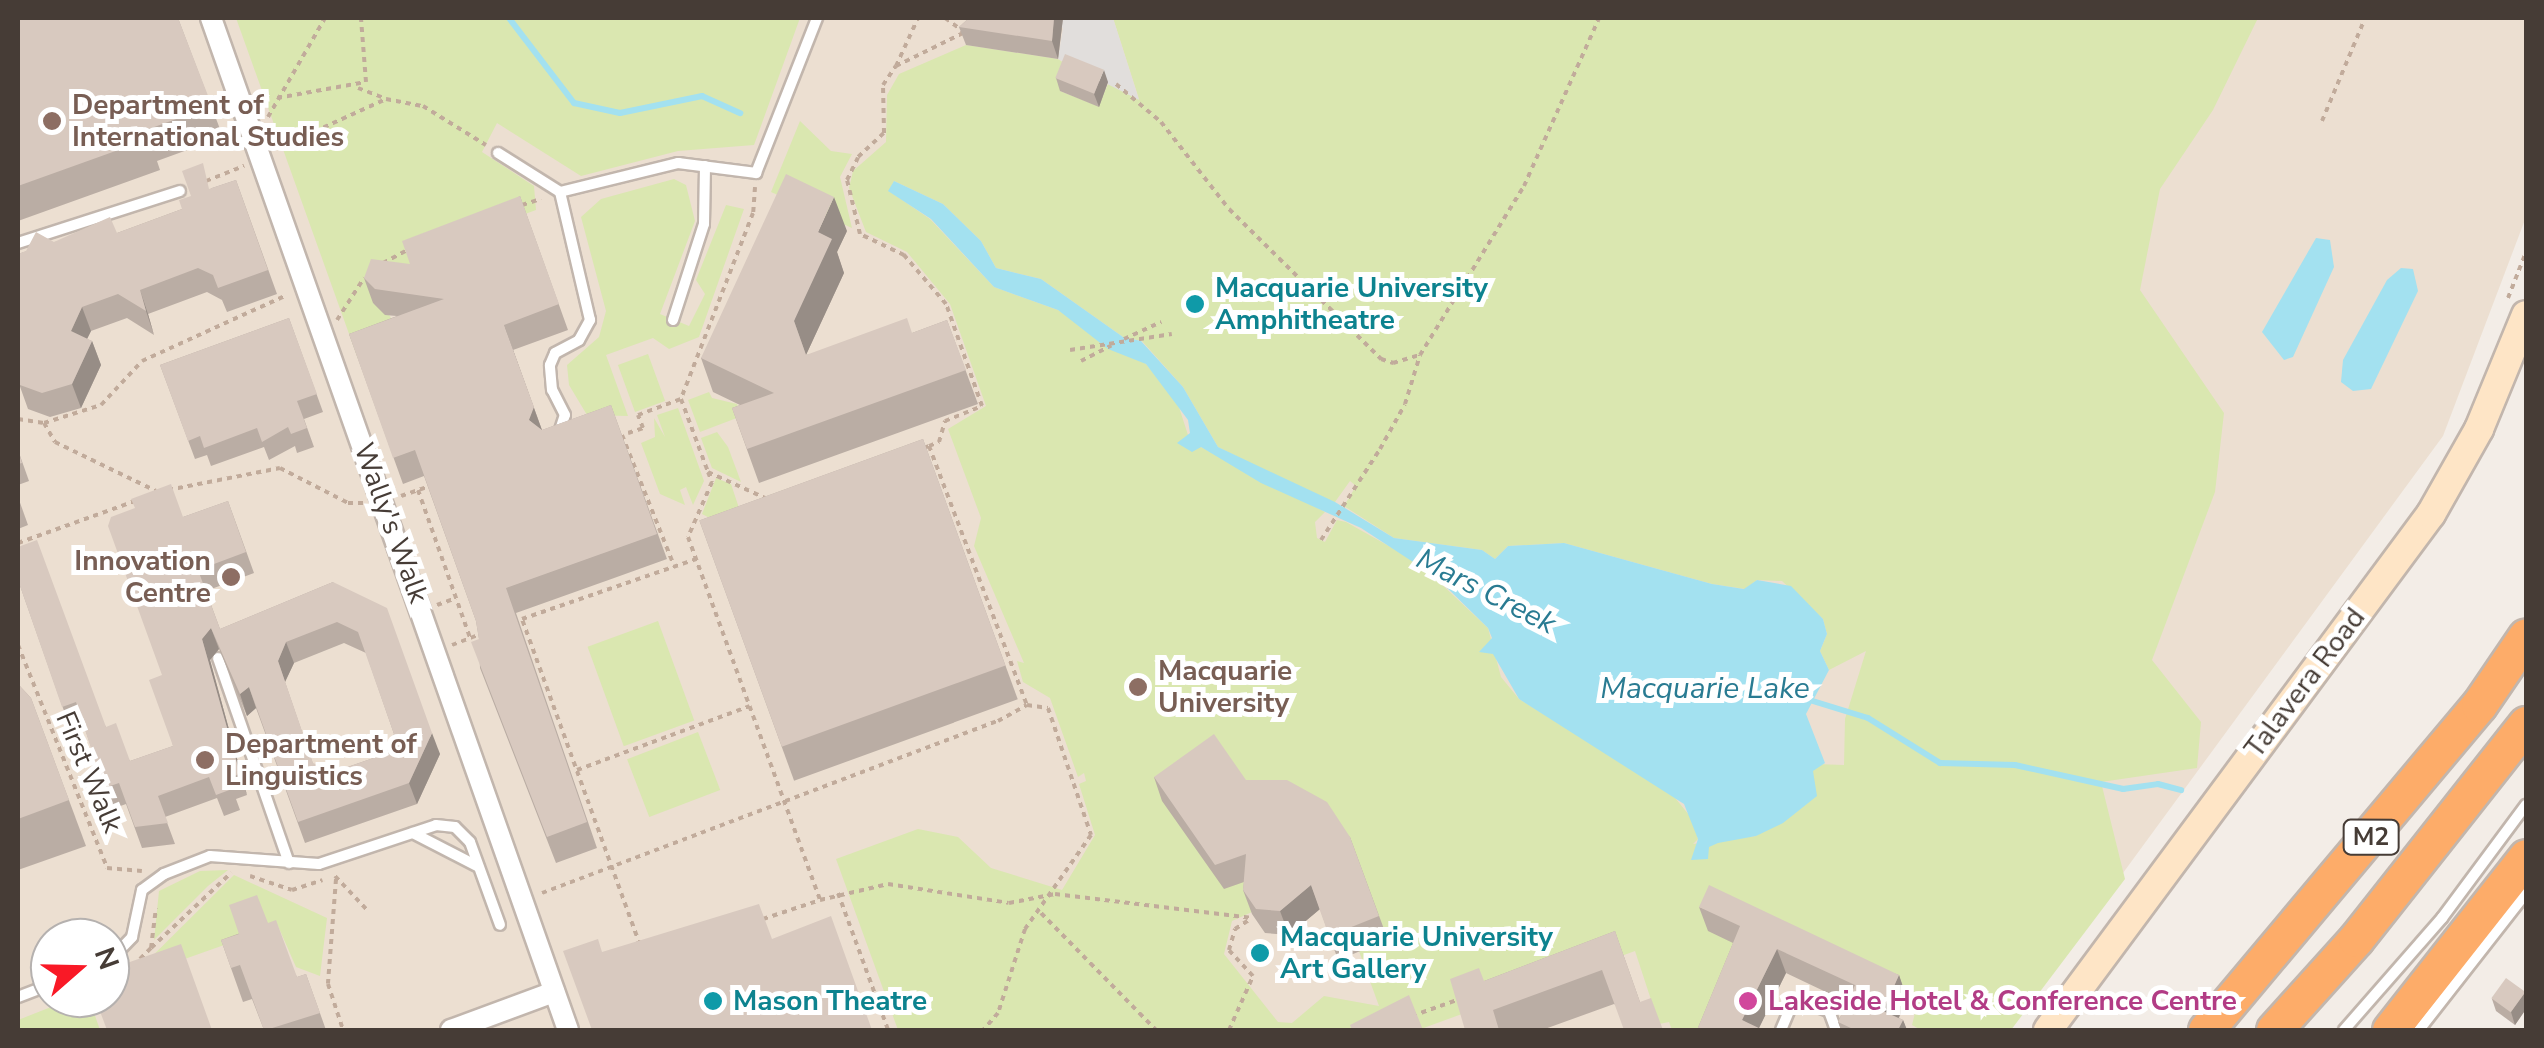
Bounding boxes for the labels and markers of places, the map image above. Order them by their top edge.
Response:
place label: Department of International Studies [72,88,344,154]
marker: Department of International Studies [41,110,63,132]
place label: Macquarie University Amphitheatre [1215,271,1488,337]
marker: Macquarie University Amphitheatre [1184,293,1206,315]
place label: Innovation Centre [74,544,211,610]
marker: Innovation Centre [220,566,242,588]
place label: Macquarie University [1158,654,1292,720]
marker: Macquarie University [1127,676,1149,698]
place label: Department of Linguistics [225,727,417,793]
marker: Department of Linguistics [194,749,216,771]
place label: Macquarie University Art Gallery [1280,920,1553,986]
marker: Macquarie University Art Gallery [1249,942,1271,964]
place label: Mason Theatre [733,984,927,1018]
place label: Lakeside Hotel & Conference Centre [1768,984,2237,1018]
marker: Mason Theatre [702,990,724,1012]
marker: Lakeside Hotel & Conference Centre [1737,990,1759,1012]

